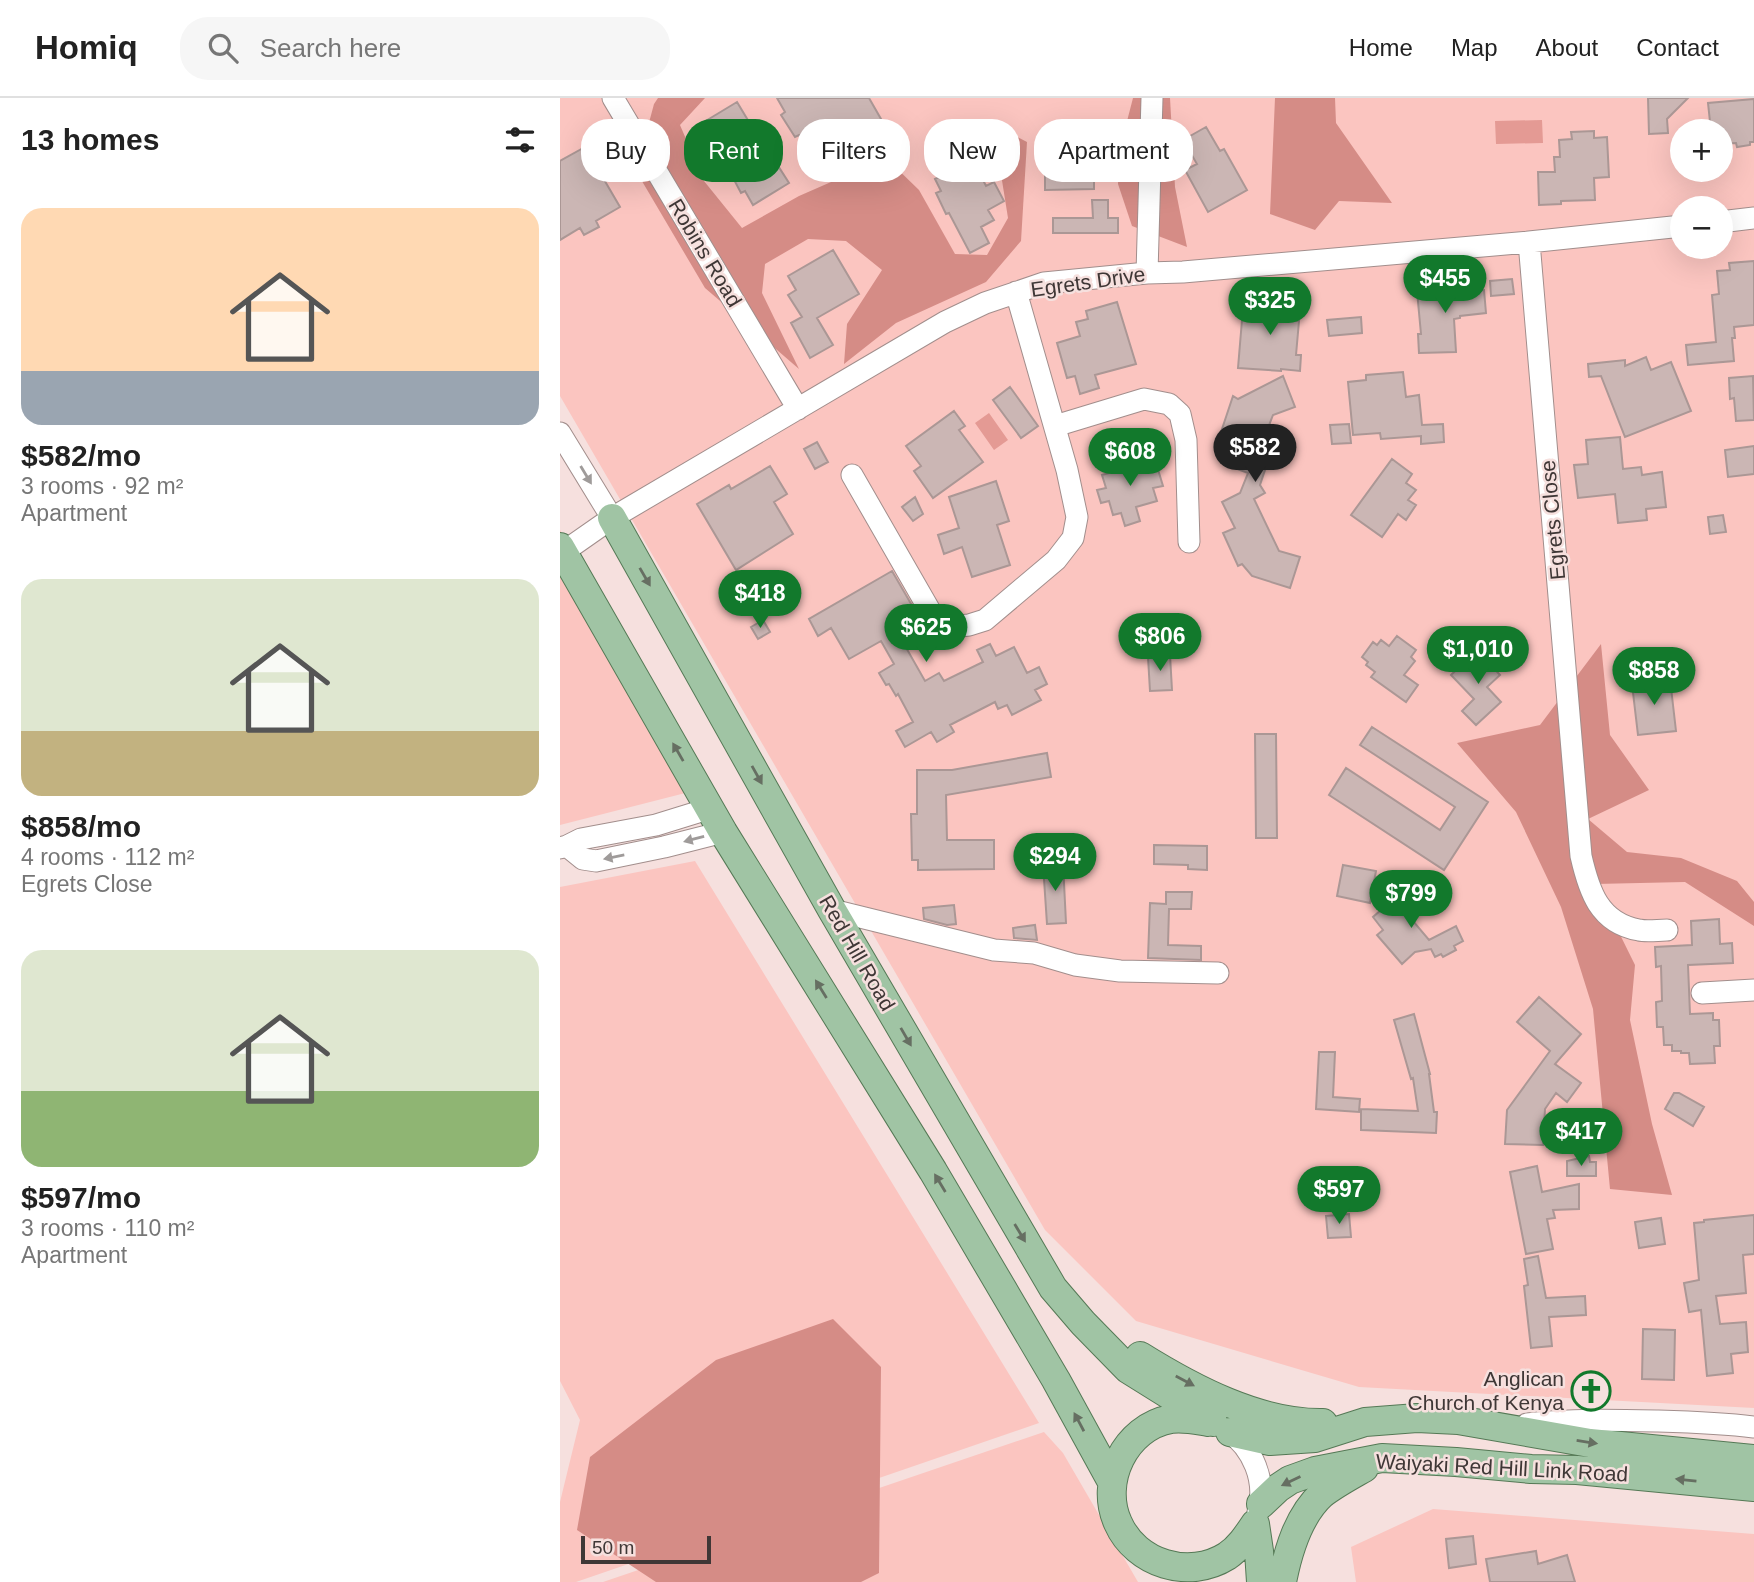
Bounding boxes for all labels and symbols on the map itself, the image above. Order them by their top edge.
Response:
street label: Robins Road [664,195,747,311]
pin: $455 [1404,256,1486,315]
street label: Egrets Drive [1029,262,1147,301]
pin: $325 [1229,278,1311,337]
pin: $582 [1214,424,1296,484]
pin: $608 [1089,428,1171,488]
street label: Egrets Close [1536,459,1569,581]
one-way arrow [579,465,592,485]
one-way arrow [639,567,651,587]
pin: $418 [719,570,801,630]
pin: $625 [885,604,967,664]
pin: $806 [1119,614,1201,673]
pin: $1,010 [1421,626,1535,686]
pin: $858 [1613,648,1695,707]
one-way arrow [672,743,684,762]
one-way arrow [751,765,763,785]
one-way arrow [683,834,705,845]
pin: $294 [1014,834,1096,893]
one-way arrow [603,852,625,863]
pin: $799 [1370,870,1452,930]
street label: Red Hill Road [815,891,900,1015]
one-way arrow [814,980,827,999]
one-way arrow [900,1027,912,1046]
pin: $417 [1540,1108,1622,1168]
pin: $597 [1298,1166,1380,1226]
one-way arrow [934,1173,946,1192]
one-way arrow [1014,1224,1027,1243]
place label: Anglican Church of Kenya [1408,1367,1564,1414]
church icon: Anglican Church of Kenya [1570,1370,1612,1412]
one-way arrow [1175,1375,1195,1387]
one-way arrow [1073,1412,1084,1432]
one-way arrow [1576,1437,1598,1448]
street label: Waiyaki Red Hill Link Road [1375,1449,1629,1486]
one-way arrow [1675,1474,1697,1485]
one-way arrow [1281,1476,1301,1487]
scale bar [581,1533,710,1565]

